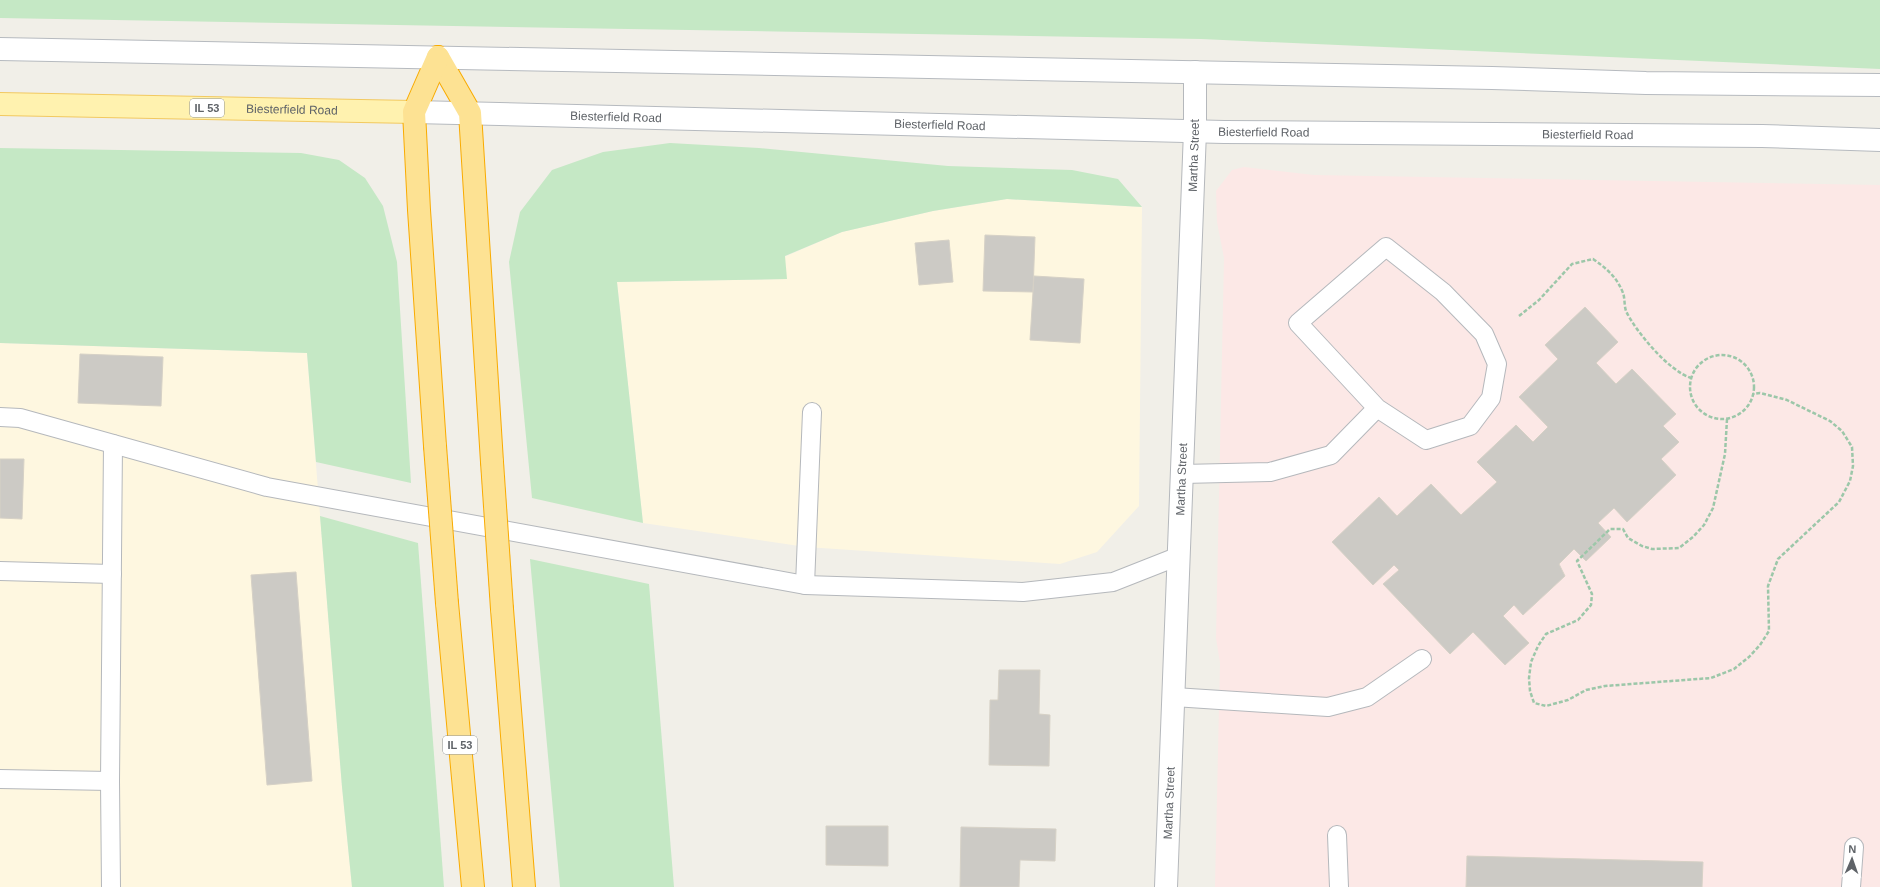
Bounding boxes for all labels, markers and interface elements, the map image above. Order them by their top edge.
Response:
road number: IL 53 [190,99,224,117]
street label: Biesterfield Road [246,102,338,118]
street label: Biesterfield Road [570,109,662,125]
street label: Biesterfield Road [894,117,986,133]
street label: Martha Street [1186,118,1202,192]
street label: Biesterfield Road [1218,125,1310,140]
street label: Biesterfield Road [1542,127,1634,142]
street label: Martha Street [1173,442,1190,516]
road number: IL 53 [443,736,477,754]
street label: Martha Street [1161,766,1178,840]
north arrow [1832,839,1872,879]
text: N [1848,843,1857,855]

